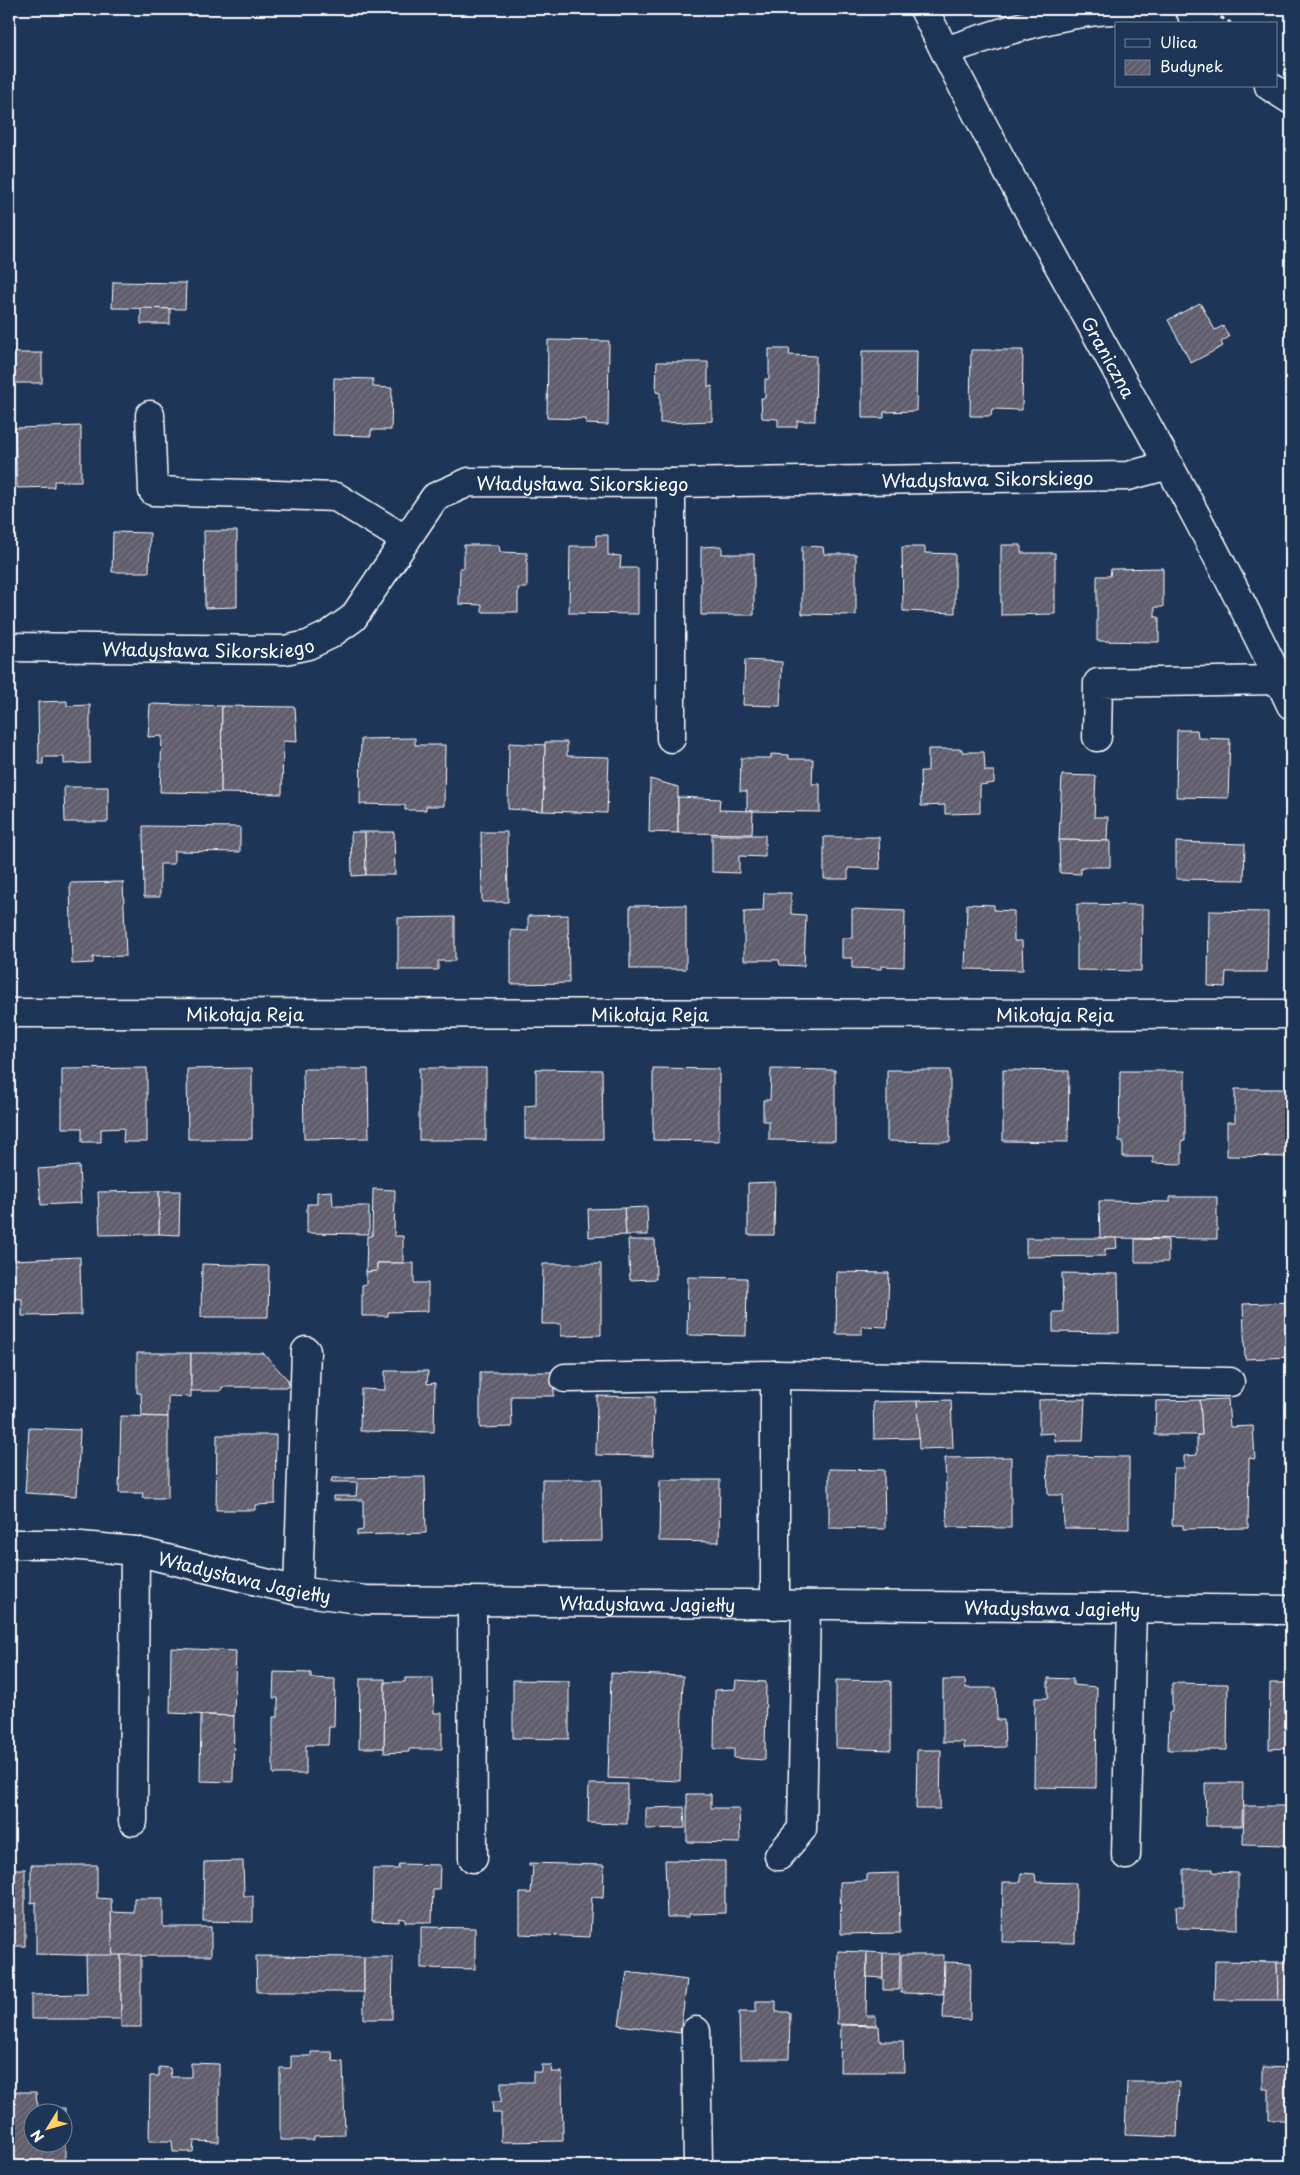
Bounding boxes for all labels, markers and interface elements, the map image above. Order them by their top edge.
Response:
legend [1115,22,1278,88]
text: Ulica [1160,30,1198,53]
text: Budynek [1160,54,1223,77]
street label: Graniczna [1076,311,1143,403]
street label: Władysława Sikorskiego [881,463,1093,493]
street label: Władysława Sikorskiego [477,469,689,497]
street label: Władysława Sikorskiego [102,631,319,663]
street label: Mikołaja Reja [186,1000,305,1027]
street label: Mikołaja Reja [591,1000,710,1027]
street label: Mikołaja Reja [996,1000,1115,1027]
street label: Władysława Jagiełły [156,1544,333,1609]
street label: Władysława Jagiełły [559,1589,736,1617]
street label: Władysława Jagiełły [964,1593,1141,1622]
north arrow [22,2102,72,2152]
text: N [25,2125,49,2147]

